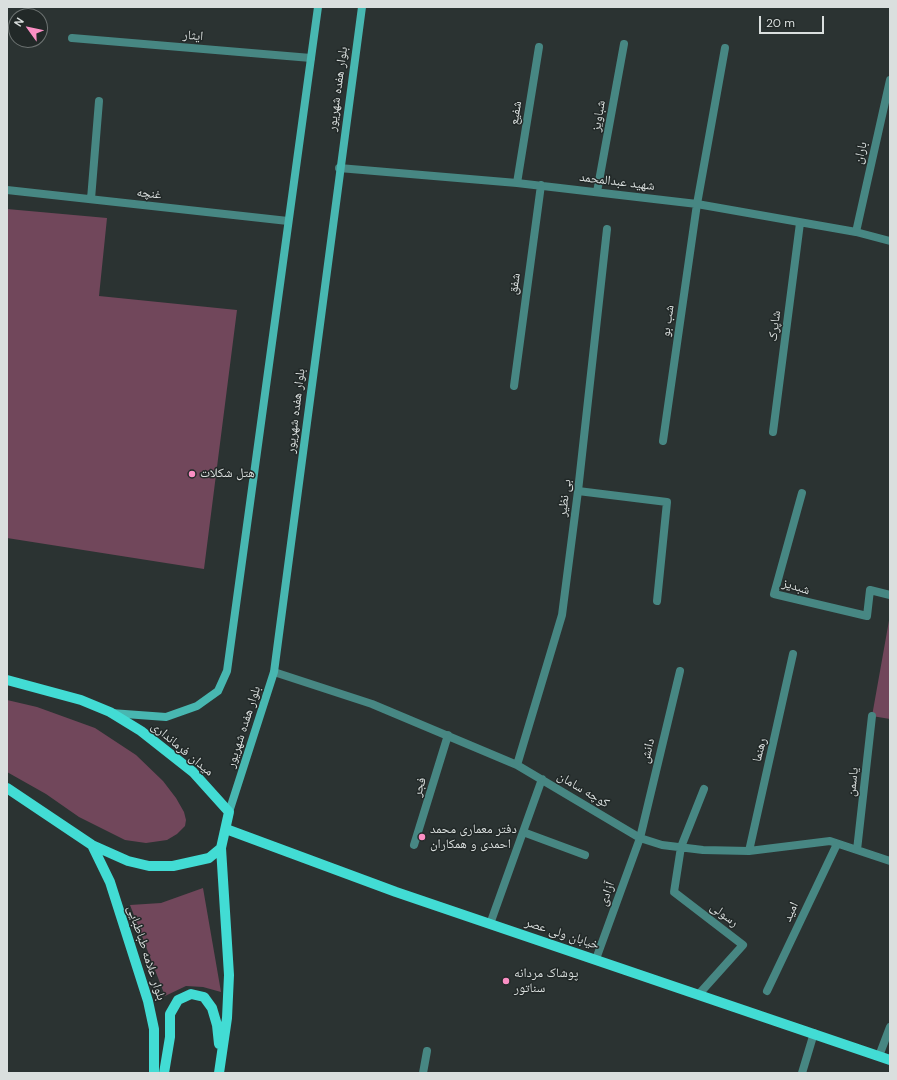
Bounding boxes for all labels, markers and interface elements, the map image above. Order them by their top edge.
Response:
north arrow [8,8,48,48]
scale bar [761,8,826,34]
text: N [11,15,27,29]
text: 20 m [766,15,795,31]
street label: ایثار [182,27,204,45]
street label: بلوار هفده شهریور [324,46,352,132]
street label: شباویز [589,99,609,133]
street label: شفیع [506,100,526,126]
street label: باران [851,140,871,166]
street label: شهید عبدالمحمد [578,170,656,194]
street label: غنچه [136,185,162,203]
street label: شفق [506,272,524,296]
street label: شب بو [658,304,678,338]
street label: شاپرک [765,310,785,342]
street label: بلوار هفده شهریور [283,368,309,454]
place label: هتل شکلات [200,466,255,482]
marker: هتل شکلات [187,469,197,479]
street label: بی نظیر [555,478,575,518]
street label: شبدیز [780,575,812,599]
street label: بلوار هفده شهریور [223,684,265,770]
street label: میدان فرمانداری [148,718,216,780]
street label: دانش [637,737,659,765]
street label: رهنما [750,737,770,763]
street label: یاسمن [844,767,862,797]
street label: کوچه سامان [554,768,612,812]
street label: فجر [410,775,430,799]
place label: دفتر معماری محمد احمدی و همکاران [430,822,517,853]
marker: دفتر معماری محمد احمدی و همکاران [417,832,427,842]
street label: آزادی [595,880,619,908]
street label: رسولی [707,899,741,931]
street label: امید [780,900,802,924]
street label: بلوار علامه طباطبایی [123,904,169,1002]
street label: خیابان ولی عصر [523,915,601,953]
place label: پوشاک مردانه سناتور [514,966,578,997]
marker: پوشاک مردانه سناتور [501,976,511,986]

